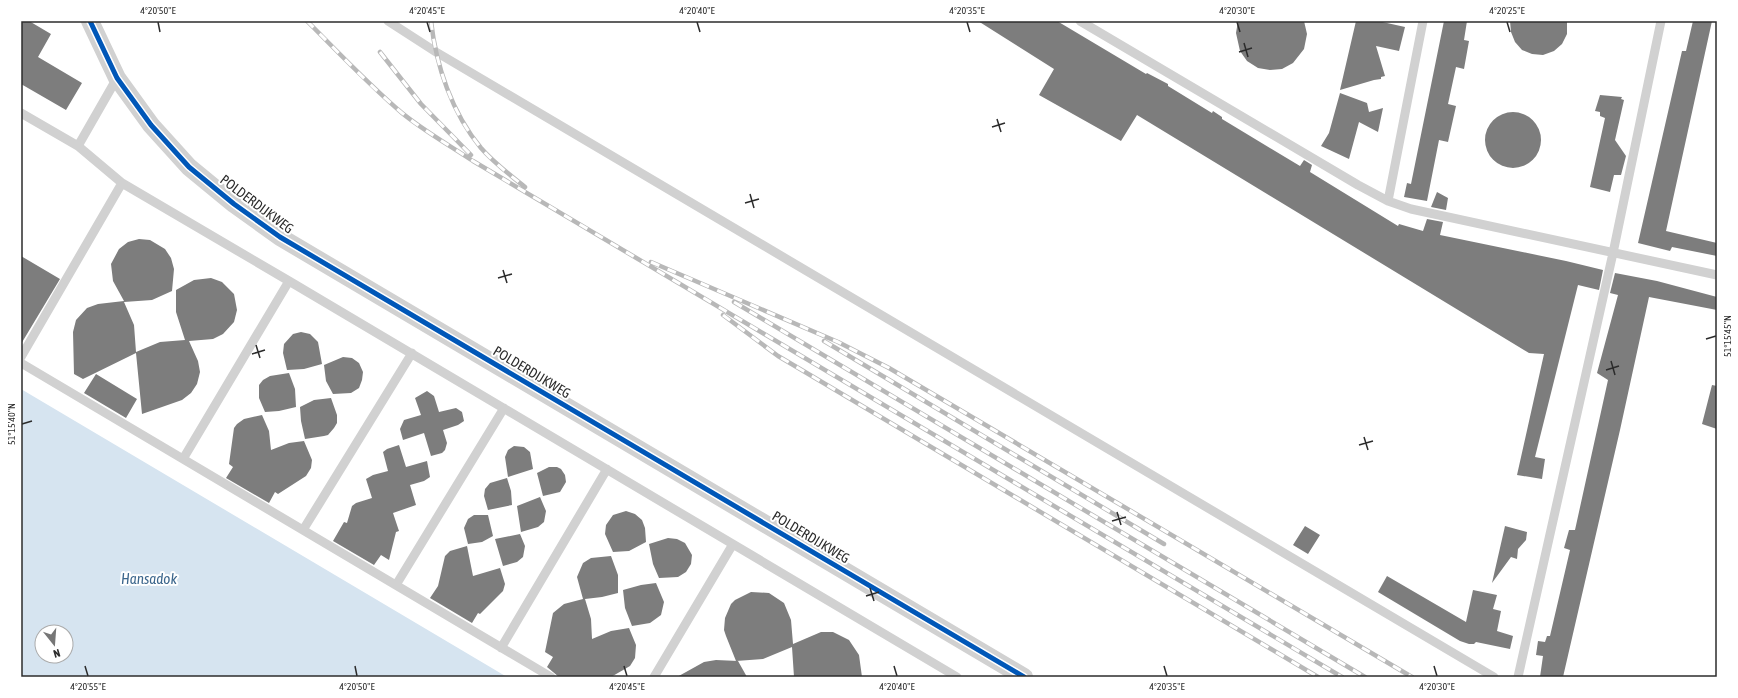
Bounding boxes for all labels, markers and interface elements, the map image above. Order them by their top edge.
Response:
text: 4°20'50"E [140,5,176,16]
text: 4°20'45"E [409,5,445,16]
text: 4°20'40"E [679,5,715,16]
text: 4°20'35"E [949,5,985,16]
text: 4°20'30"E [1219,5,1255,16]
text: 4°20'25"E [1489,5,1525,16]
street label: POLDERDIJKWEG [217,171,297,237]
text: 51°15'45"N [1722,315,1733,357]
street label: POLDERDIJKWEG [490,343,574,401]
text: 51°15'40"N [6,403,17,445]
street label: POLDERDIJKWEG [769,508,853,566]
water label: Hansadok [121,570,177,587]
north arrow [34,624,74,664]
text: N [52,647,62,660]
text: 4°20'55"E [70,681,106,692]
text: 4°20'50"E [339,681,375,692]
text: 4°20'45"E [609,681,645,692]
text: 4°20'40"E [879,681,915,692]
text: 4°20'35"E [1149,681,1185,692]
text: 4°20'30"E [1419,681,1455,692]

